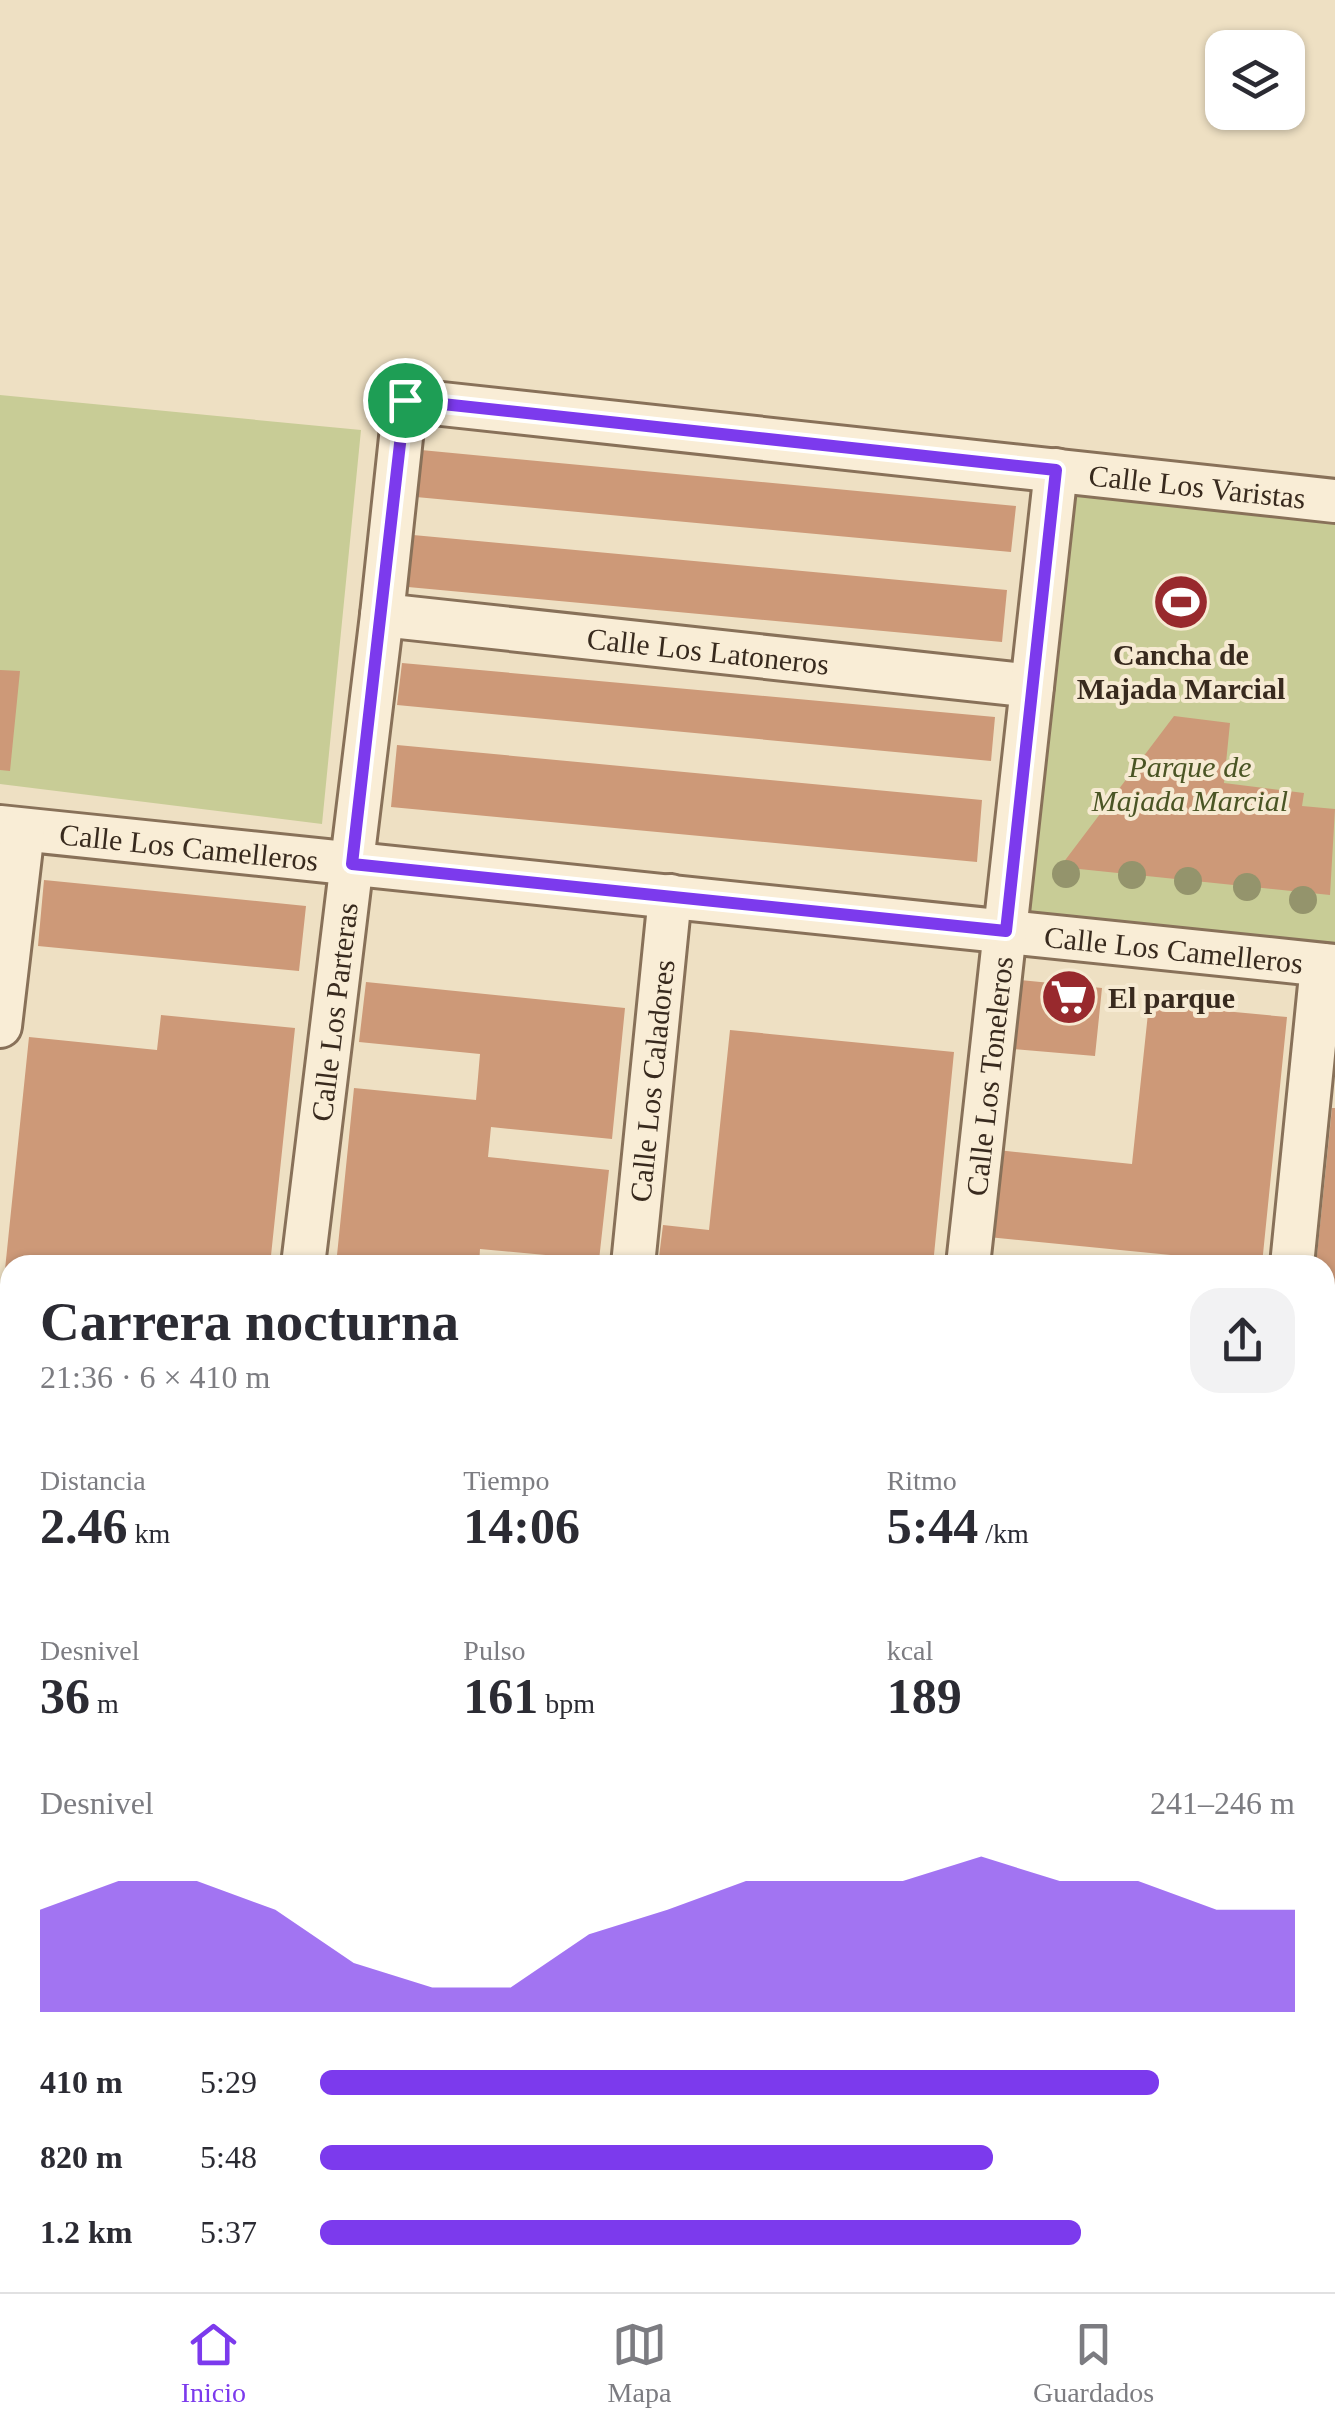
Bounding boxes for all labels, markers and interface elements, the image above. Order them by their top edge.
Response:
map controls [1205,30,1305,130]
button: layers [1205,30,1305,130]
pin [363,358,448,443]
icon: arrive [378,373,433,428]
street label: Calle Los Varistas [1087,458,1307,514]
sports icon: Cancha de Majada Marcial [1151,572,1211,632]
street label: Calle Los Latoneros [585,621,831,680]
place label: Cancha de Majada Marcial [1077,638,1285,705]
park label: Parque de Majada Marcial [1091,750,1288,817]
street label: Calle Los Camelleros [58,817,320,877]
street label: Calle Los Parteras [304,901,363,1123]
street label: Calle Los Camelleros [1043,919,1305,979]
street label: Calle Los Toneleros [959,955,1019,1198]
street label: Calle Los Caladores [623,958,680,1204]
supermarket icon: El parque [1039,967,1099,1027]
place label: El parque [1108,981,1235,1014]
button: share [1190,1288,1295,1393]
text: Carrera nocturna [40,1291,459,1352]
text: 21:36 · 6 × 410 m [40,1359,270,1395]
text: Distancia [40,1465,146,1496]
text: Tiempo [463,1465,549,1496]
text: Ritmo [887,1465,957,1496]
text: 2.46 [40,1498,128,1554]
text: 14:06 [463,1498,580,1554]
text: 5:44 [887,1498,978,1554]
text: km [128,1518,170,1549]
text: /km [978,1518,1029,1549]
text: Desnivel [40,1635,140,1666]
text: Pulso [463,1635,526,1666]
text: kcal [887,1635,933,1666]
text: 36 [40,1668,90,1724]
text: 161 [463,1668,538,1724]
text: 189 [887,1668,962,1724]
text: m [90,1688,119,1719]
text: bpm [538,1688,595,1719]
text: Desnivel [40,1785,154,1821]
text: 241–246 m [1150,1785,1295,1821]
text: 410 m [40,2064,123,2100]
text: 5:29 [200,2064,257,2100]
text: 820 m [40,2139,123,2175]
text: 5:48 [200,2139,257,2175]
text: 1.2 km [40,2214,132,2250]
text: 5:37 [200,2214,257,2250]
tab: Inicio [181,2317,246,2409]
tab: Mapa [608,2317,671,2409]
tab: Guardados [1033,2317,1154,2409]

